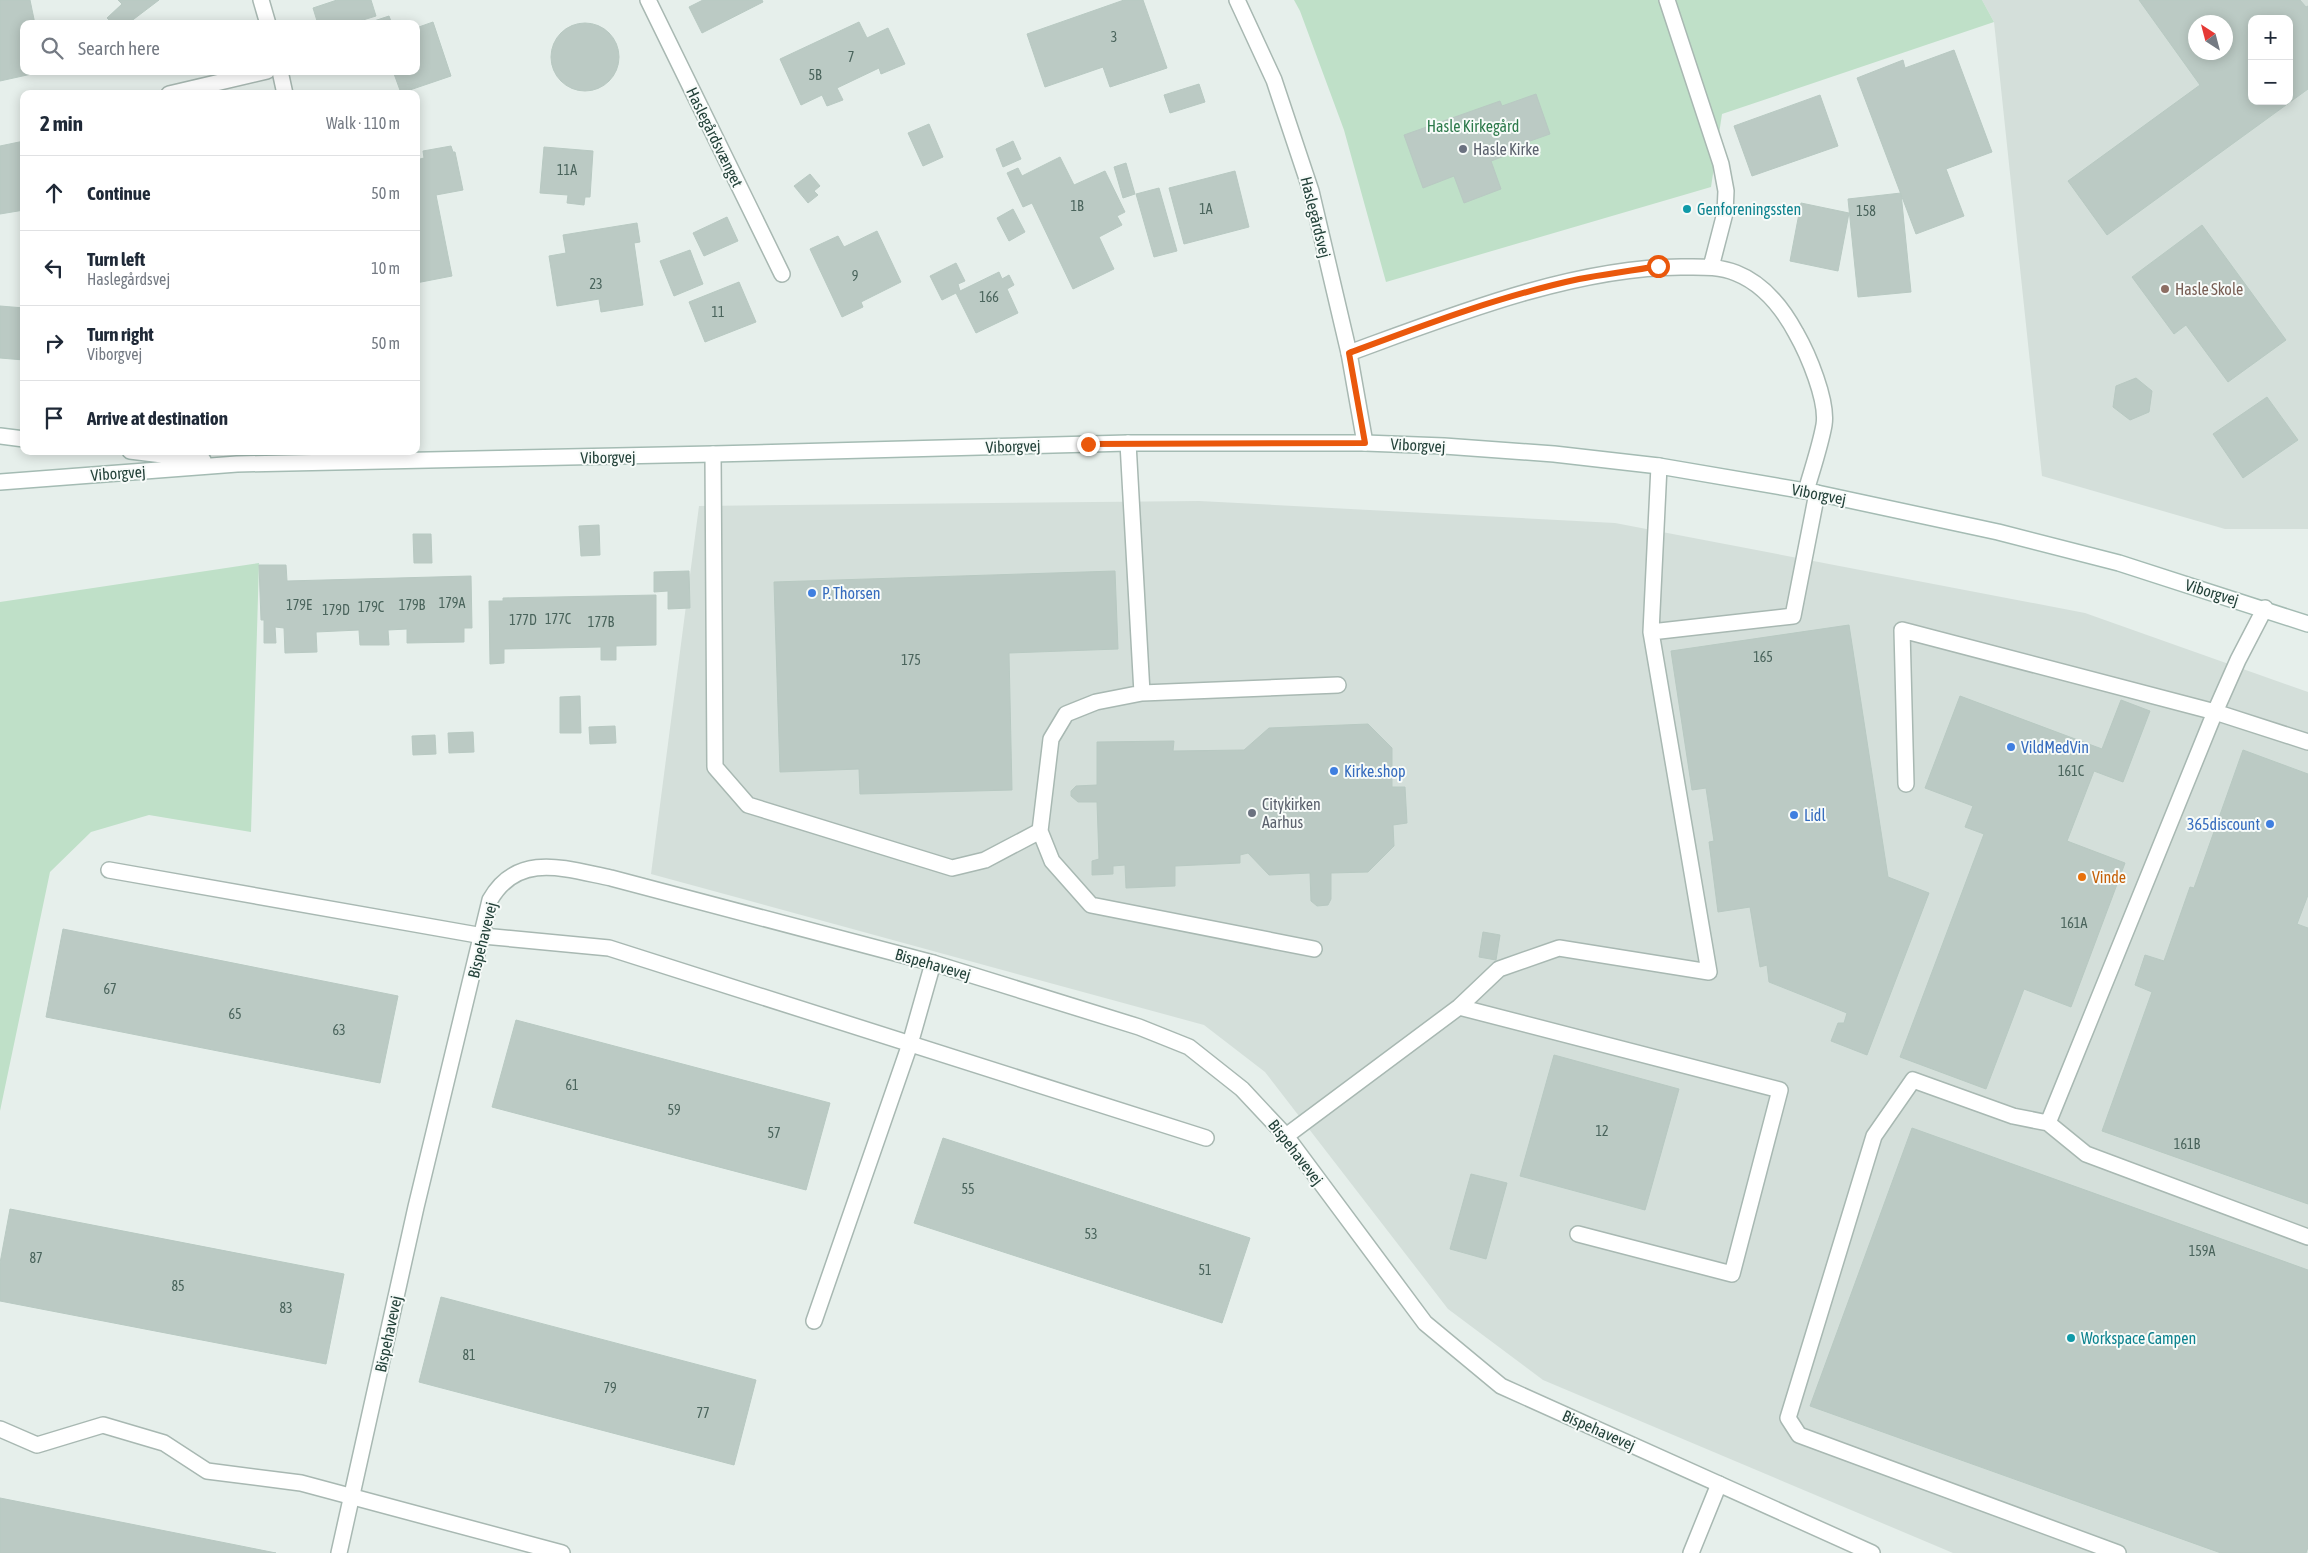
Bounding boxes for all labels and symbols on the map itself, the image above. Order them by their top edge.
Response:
north arrow [2188,15,2233,60]
house number: 3 [1111,29,1117,45]
house number: 7 [848,49,854,65]
house number: 5B [808,67,822,83]
street label: Haslegårdsvænget [682,84,747,191]
park label: Hasle Kirkegård [1427,117,1519,136]
place label: Hasle Kirke [1473,140,1539,158]
marker: Hasle Kirke [1457,143,1469,155]
house number: 11A [557,162,577,178]
street label: Haslegårdsvej [1296,175,1335,260]
house number: 1B [1070,198,1084,214]
place label: Genforeningssten [1697,200,1801,219]
house number: 1A [1199,201,1213,217]
marker: Genforeningssten [1681,203,1693,215]
house number: 158 [1856,203,1876,219]
route start [1647,255,1670,278]
house number: 9 [852,268,858,284]
house number: 23 [589,276,603,292]
place label: Hasle Skole [2175,280,2243,298]
marker: Hasle Skole [2159,283,2171,295]
house number: 166 [979,289,999,305]
house number: 11 [711,304,725,320]
route end [1077,433,1100,456]
street label: Viborgvej [1390,435,1446,456]
street label: Viborgvej [985,436,1041,457]
street label: Viborgvej [580,448,636,467]
street label: Viborgvej [90,462,146,485]
street label: Viborgvej [1790,480,1848,509]
street label: Viborgvej [2183,575,2241,610]
place label: P. Thorsen [822,584,881,602]
marker: P. Thorsen [806,587,818,599]
house number: 179A [439,595,465,611]
house number: 179E [286,597,312,613]
house number: 179B [399,597,426,613]
house number: 179C [358,599,385,615]
house number: 179D [322,602,350,618]
house number: 177C [545,611,572,627]
house number: 177D [509,612,537,628]
house number: 177B [588,614,615,630]
house number: 165 [1753,649,1773,665]
house number: 175 [901,652,921,668]
place label: VildMedVin [2021,738,2089,756]
marker: VildMedVin [2005,741,2017,753]
place label: Kirke.shop [1344,762,1406,781]
house number: 161C [2058,763,2085,779]
marker: Kirke.shop [1328,765,1340,777]
place label: Citykirken Aarhus [1262,795,1321,831]
place label: Lidl [1804,806,1826,824]
marker: Citykirken Aarhus [1246,807,1258,819]
marker: Lidl [1788,809,1800,821]
place label: 365discount [2187,815,2260,833]
marker: 365discount [2264,818,2276,830]
place label: Vinde [2092,868,2126,886]
marker: Vinde [2076,871,2088,883]
street label: Bispehavevej [464,900,501,980]
house number: 161A [2061,915,2087,931]
street label: Bispehavevej [893,945,973,984]
house number: 67 [103,981,117,997]
house number: 65 [228,1006,242,1022]
house number: 63 [332,1022,346,1038]
house number: 61 [565,1077,579,1093]
house number: 59 [667,1102,681,1118]
street label: Bispehavevej [1264,1116,1327,1189]
house number: 12 [1595,1123,1609,1139]
house number: 57 [767,1125,781,1141]
house number: 161B [2174,1136,2201,1152]
house number: 55 [961,1181,975,1197]
house number: 53 [1084,1226,1098,1242]
house number: 159A [2189,1243,2215,1259]
house number: 87 [29,1250,43,1266]
house number: 51 [1198,1262,1212,1278]
house number: 85 [171,1278,185,1294]
street label: Bispehavevej [371,1294,406,1374]
house number: 83 [279,1300,293,1316]
place label: Workspace Campen [2081,1329,2196,1348]
marker: Workspace Campen [2065,1332,2077,1344]
house number: 81 [462,1347,476,1363]
house number: 79 [603,1380,617,1396]
house number: 77 [696,1405,710,1421]
street label: Bispehavevej [1559,1406,1638,1455]

